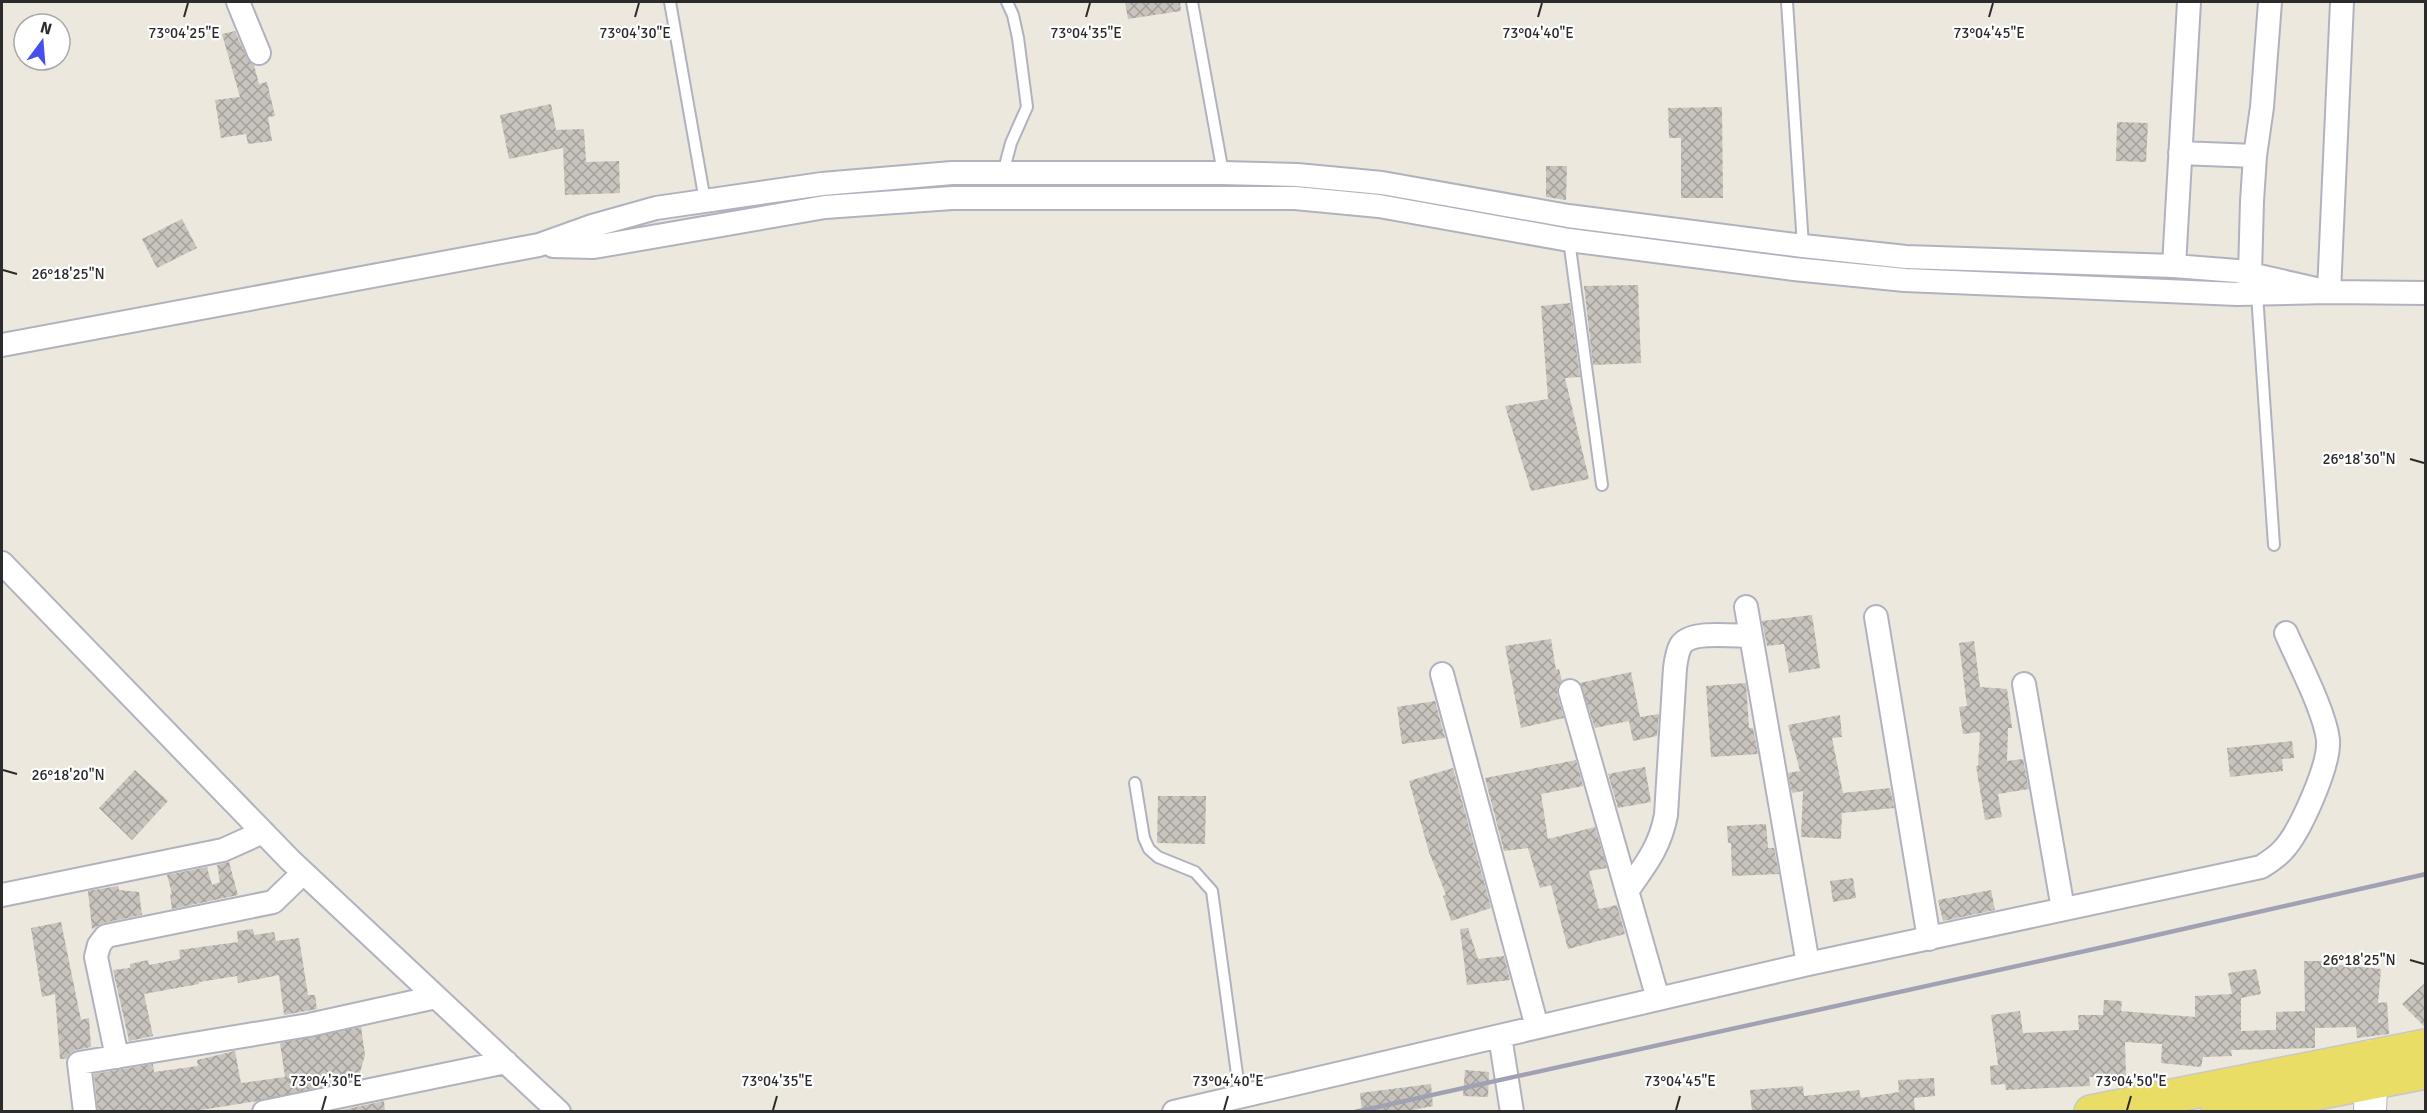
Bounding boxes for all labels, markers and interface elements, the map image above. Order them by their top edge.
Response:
north arrow [12,12,72,72]
text: N [38,17,54,40]
text: 73°04'25"E [148,24,220,42]
text: 73°04'30"E [599,24,671,42]
text: 73°04'35"E [1050,24,1122,42]
text: 73°04'40"E [1502,24,1574,42]
text: 73°04'45"E [1953,24,2025,42]
text: 26°18'25"N [31,265,105,283]
text: 26°18'30"N [2322,450,2396,468]
text: 26°18'20"N [31,766,105,784]
text: 26°18'25"N [2322,951,2396,969]
text: 73°04'30"E [290,1072,362,1090]
text: 73°04'35"E [741,1072,813,1090]
text: 73°04'40"E [1192,1072,1264,1090]
text: 73°04'45"E [1644,1072,1716,1090]
text: 73°04'50"E [2095,1072,2167,1090]

